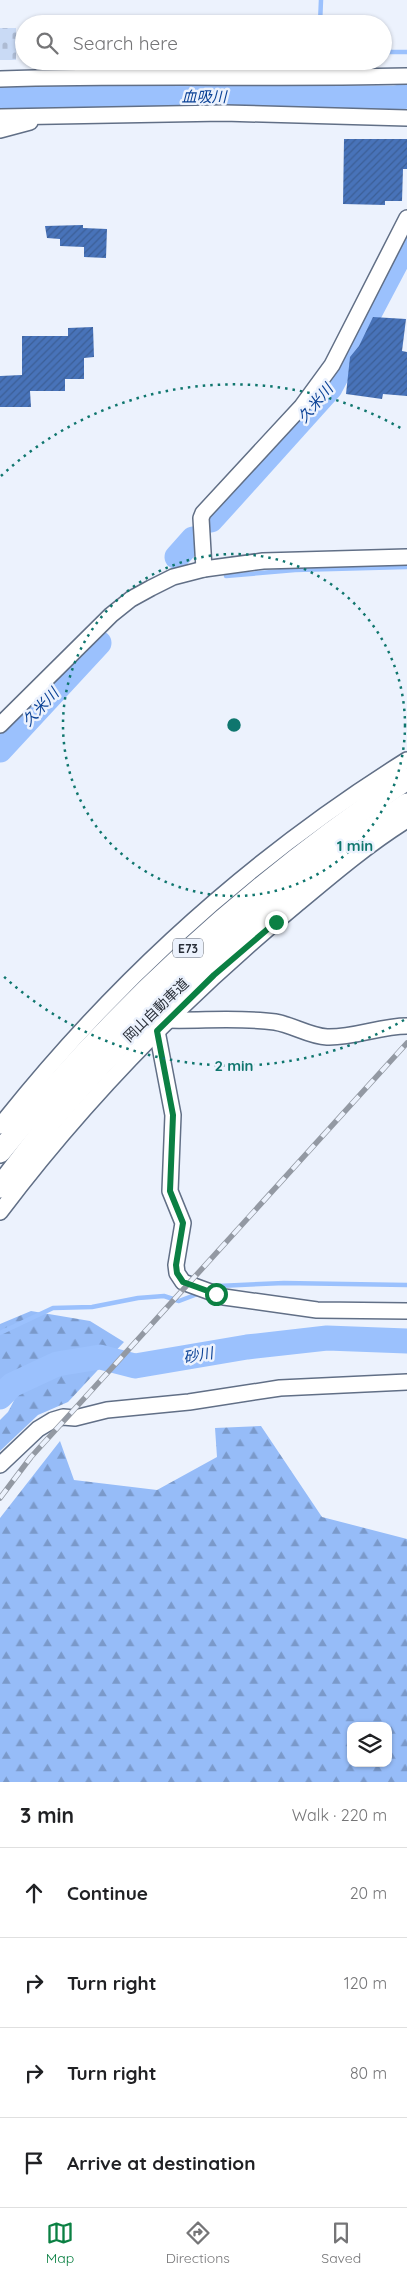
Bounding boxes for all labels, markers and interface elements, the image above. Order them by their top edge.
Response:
search box [15,15,392,70]
icon: search [33,29,61,57]
text: Search here [73,31,178,55]
water label: 血吸川 [181,87,228,106]
water label: 久米川 [293,378,338,426]
water label: 久米川 [18,683,64,730]
centre of rings [225,716,243,734]
text: 1 min [337,836,373,855]
route end [265,911,288,934]
road number: E73 [173,938,203,958]
street label: 岡山自動車道 [120,974,192,1046]
text: 2 min [214,1056,254,1075]
route start [205,1283,228,1306]
water label: 砂川 [182,1343,216,1367]
map controls [347,1722,392,1767]
button: layers [347,1722,392,1767]
text: 3 min [20,1802,74,1828]
text: Walk · 220 m [292,1805,387,1825]
icon: ahead [20,1879,48,1907]
text: Continue [67,1881,148,1905]
text: 20 m [350,1883,387,1903]
icon: right [20,1969,48,1997]
text: Turn right [67,1971,156,1995]
text: 120 m [344,1973,387,1993]
icon: right [20,2059,48,2087]
text: Turn right [67,2061,156,2085]
text: 80 m [350,2063,387,2083]
icon: arrive [20,2149,48,2177]
text: Arrive at destination [67,2151,256,2175]
tab: Map [46,2219,74,2267]
tab: Directions [166,2219,230,2267]
tab: Saved [321,2219,361,2267]

